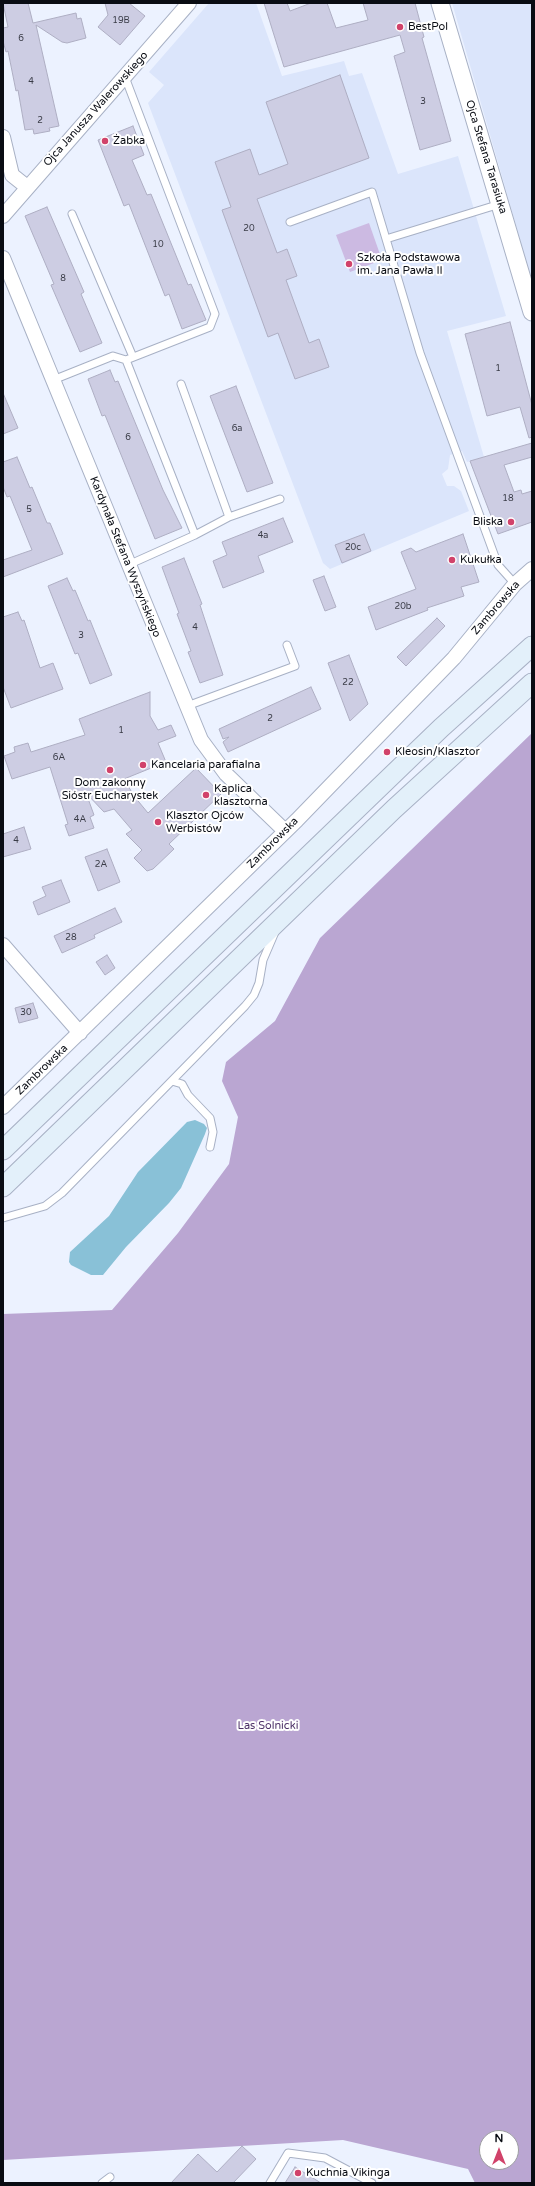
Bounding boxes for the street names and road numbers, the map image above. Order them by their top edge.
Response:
street label: Ojca Janusza Walerowskiego [41,49,151,169]
street label: Ojca Stefana Tarasiuka [462,98,510,216]
street label: Kardynała Stefana Wyszyńskiego [87,475,163,639]
street label: Zambrowska [469,578,523,638]
street label: Zambrowska [245,815,301,871]
street label: Zambrowska [13,1042,71,1098]

